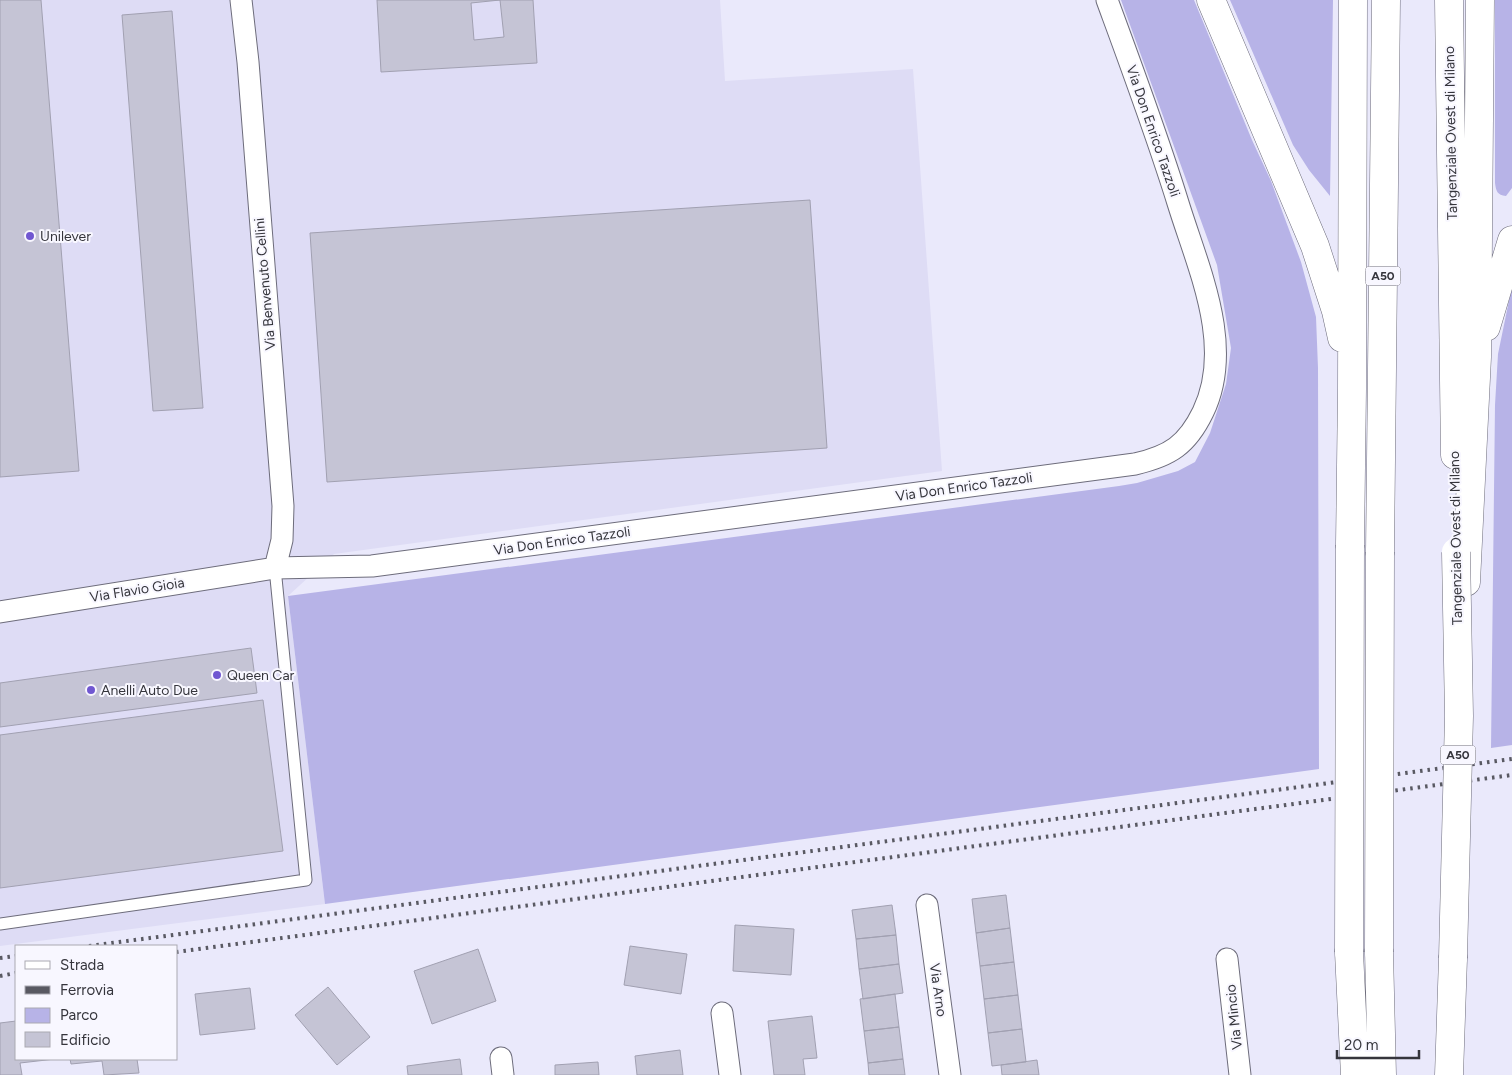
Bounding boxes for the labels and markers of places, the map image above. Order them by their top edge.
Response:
place label: Unilever [40,228,91,245]
marker: Unilever [24,230,36,242]
place label: Queen Car [227,667,295,684]
marker: Queen Car [211,669,223,681]
place label: Anelli Auto Due [101,682,198,699]
marker: Anelli Auto Due [85,684,97,696]

